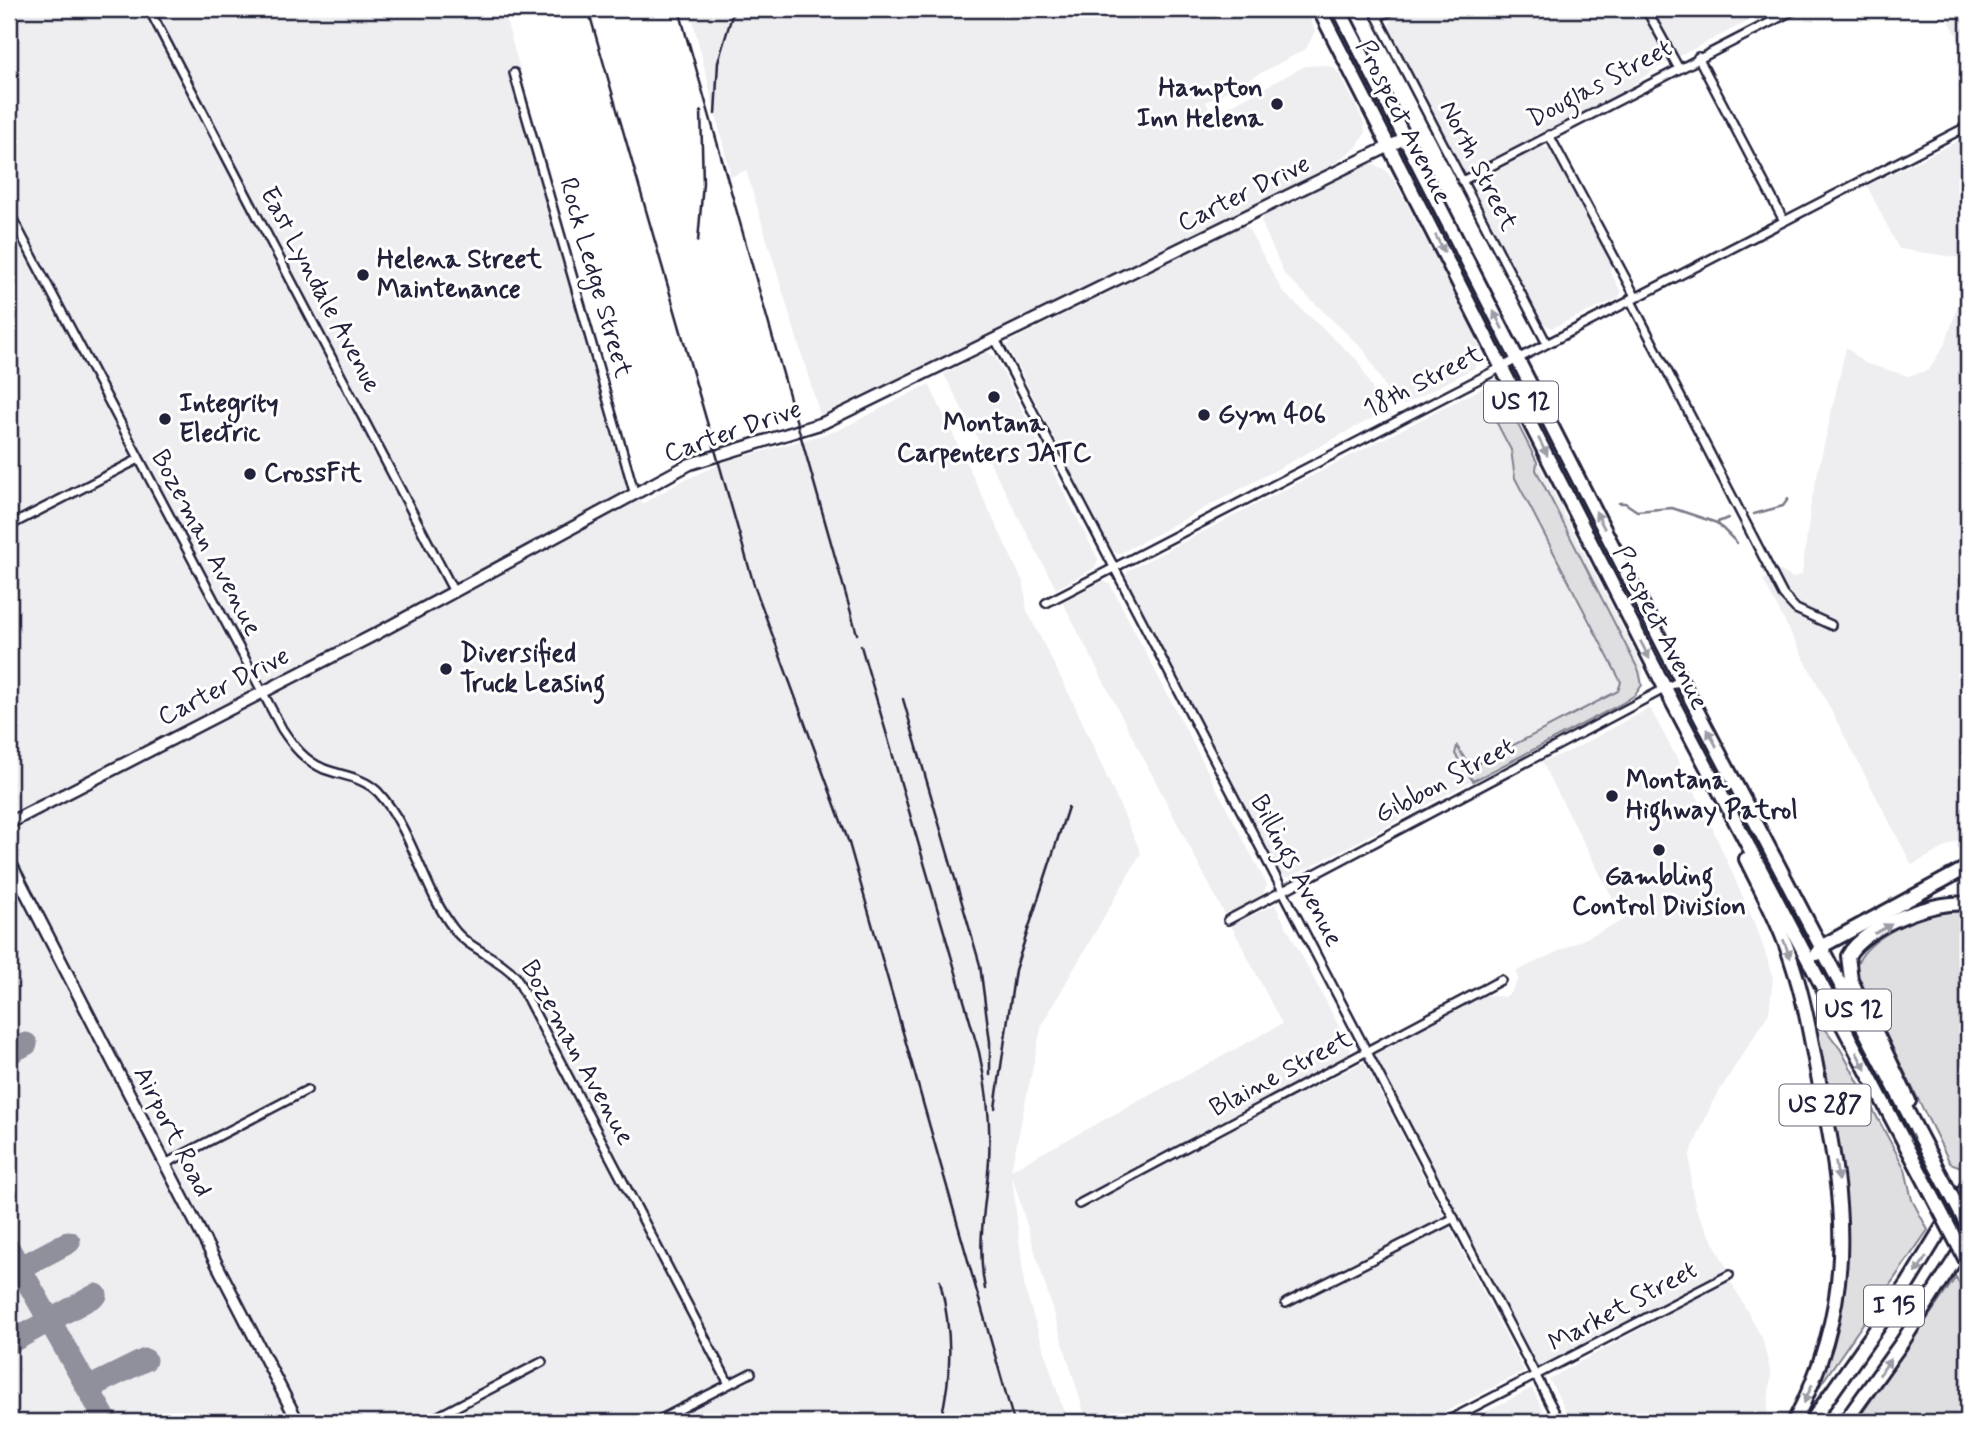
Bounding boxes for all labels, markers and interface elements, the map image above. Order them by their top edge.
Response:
street label: Douglas Street [1522,32,1680,139]
street label: Prospect Avenue [1347,34,1459,210]
place label: Hampton Inn Helena [1137,72,1264,136]
street label: North Street [1431,95,1525,237]
marker: Hampton Inn Helena [1269,96,1285,112]
street label: Carter Drive [1172,147,1316,241]
street label: Rock Ledge Street [548,174,640,383]
street label: East Lyndale Avenue [251,181,389,399]
one-way arrow [1434,234,1445,254]
place label: Helena Street Maintenance [377,243,543,307]
marker: Helena Street Maintenance [355,267,371,283]
one-way arrow [1492,310,1504,330]
street label: 18th Street [1358,338,1488,426]
road number: US 12 [1484,382,1558,422]
place label: Integrity Electric [179,387,279,451]
marker: Montana Carpenters JATC [986,389,1002,405]
street label: Carter Drive [660,393,806,471]
place label: Gym 406 [1218,398,1326,432]
place label: Montana Carpenters JATC [897,407,1092,471]
marker: Gym 406 [1196,407,1212,423]
marker: Integrity Electric [157,411,173,427]
one-way arrow [1537,437,1549,457]
street label: Bozeman Avenue [143,444,270,642]
place label: CrossFit [264,457,362,491]
marker: CrossFit [242,466,258,482]
one-way arrow [1595,510,1606,530]
street label: Prospect Avenue [1604,540,1716,716]
place label: Diversified Truck Leasing [460,637,605,704]
street label: Carter Drive [152,639,296,735]
one-way arrow [1640,640,1651,660]
marker: Diversified Truck Leasing [438,661,454,677]
one-way arrow [1706,727,1718,747]
street label: Gibbon Street [1369,730,1521,832]
place label: Montana Highway Patrol [1626,764,1798,831]
marker: Montana Highway Patrol [1604,788,1620,804]
street label: Billings Avenue [1239,789,1351,955]
marker: Gambling Control Division [1651,842,1667,858]
place label: Gambling Control Division [1572,860,1746,924]
one-way arrow [1873,923,1893,935]
one-way arrow [1782,939,1793,960]
street label: Bozeman Avenue [512,954,642,1152]
road number: US 12 [1817,990,1891,1030]
street label: Blaine Street [1204,1022,1358,1126]
one-way arrow [1855,1051,1867,1070]
street label: Airport Road [125,1061,219,1203]
road number: US 287 [1780,1084,1870,1126]
one-way arrow [1832,1160,1843,1182]
street label: Market Street [1543,1254,1703,1360]
one-way arrow [1914,1255,1927,1274]
road number: I 15 [1864,1286,1924,1326]
one-way arrow [1878,1358,1892,1376]
one-way arrow [1802,1383,1813,1404]

